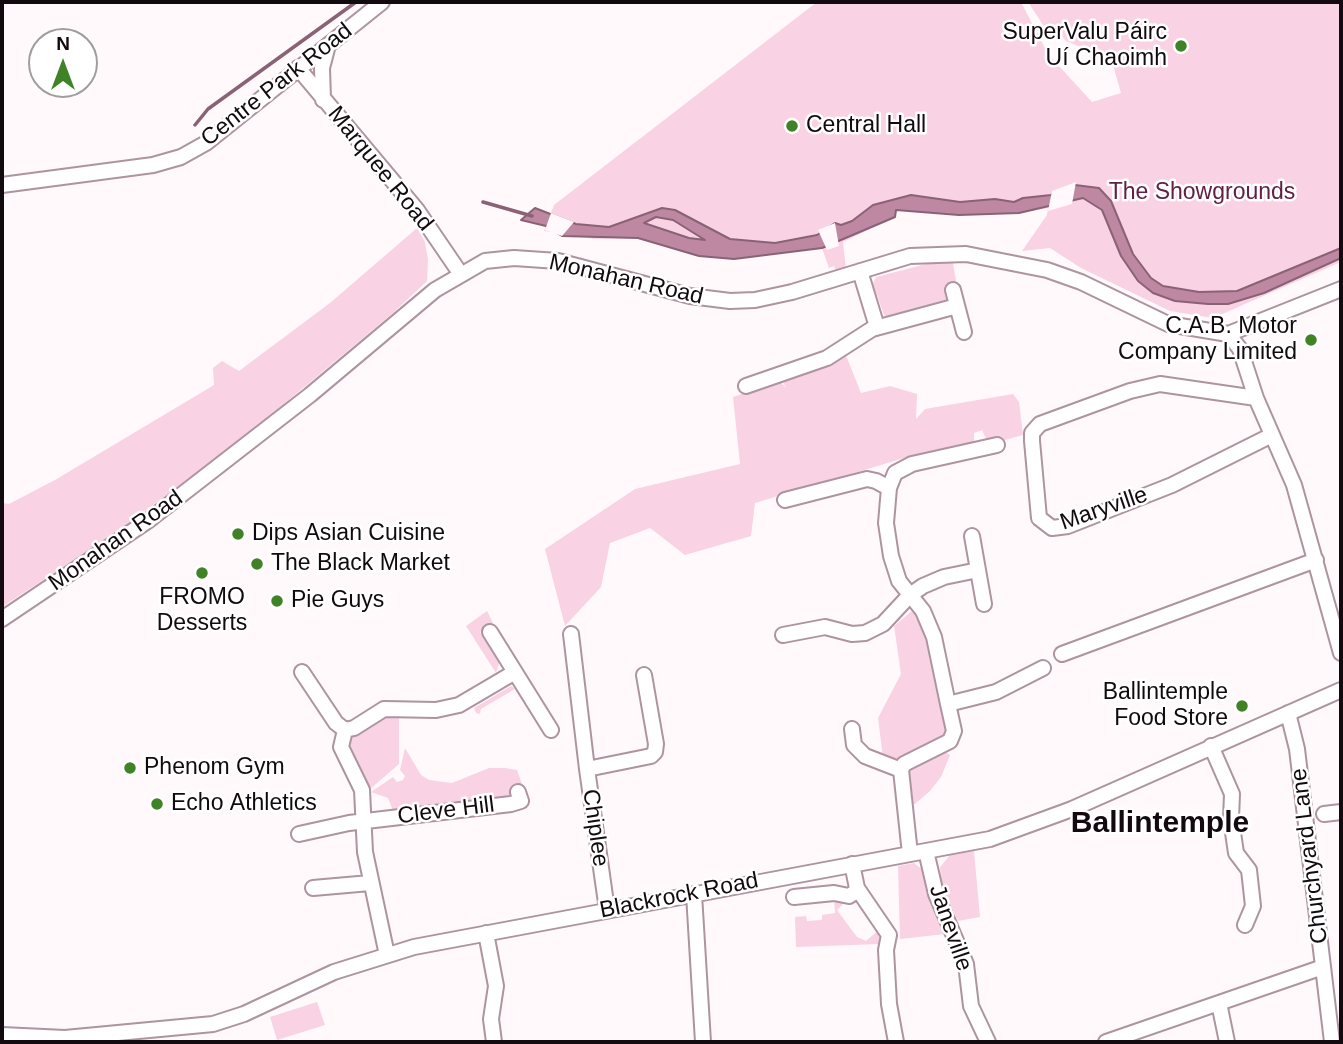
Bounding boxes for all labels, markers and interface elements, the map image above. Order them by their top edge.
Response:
street label: Centre Park Road [196,17,358,153]
place label: SuperValu Páirc Uí Chaoimh [1003,19,1167,73]
north arrow [28,28,98,98]
text: N [56,33,70,54]
marker: SuperValu Páirc Uí Chaoimh [1173,38,1189,54]
street label: Marquee Road [321,101,439,237]
place label: Central Hall [806,112,926,140]
marker: Central Hall [784,118,800,134]
park label: The Showgrounds [1109,179,1295,207]
street label: Monahan Road [546,249,706,311]
place label: C.A.B. Motor Company Limited [1118,313,1297,367]
marker: C.A.B. Motor Company Limited [1303,332,1319,348]
street label: Maryville [1057,481,1151,537]
street label: Monahan Road [44,485,188,597]
place label: Dips Asian Cuisine [252,520,445,548]
marker: Dips Asian Cuisine [230,526,246,542]
place label: The Black Market [271,550,450,578]
marker: The Black Market [249,556,265,572]
marker: FROMO Desserts [194,565,210,581]
place label: FROMO Desserts [157,584,247,638]
place label: Pie Guys [291,587,384,615]
marker: Pie Guys [269,593,285,609]
place label: Ballintemple Food Store [1103,679,1228,733]
marker: Ballintemple Food Store [1234,698,1250,714]
place label: Phenom Gym [144,754,285,782]
marker: Phenom Gym [122,760,138,776]
street label: Churchyard Lane [1286,767,1334,945]
street label: Chiplee [576,787,614,869]
place label: Echo Athletics [171,790,317,818]
street label: Cleve Hill [396,791,496,831]
marker: Echo Athletics [149,796,165,812]
district label: Ballintemple [1071,806,1249,842]
street label: Blackrock Road [597,867,761,925]
street label: Janeville [922,881,978,975]

